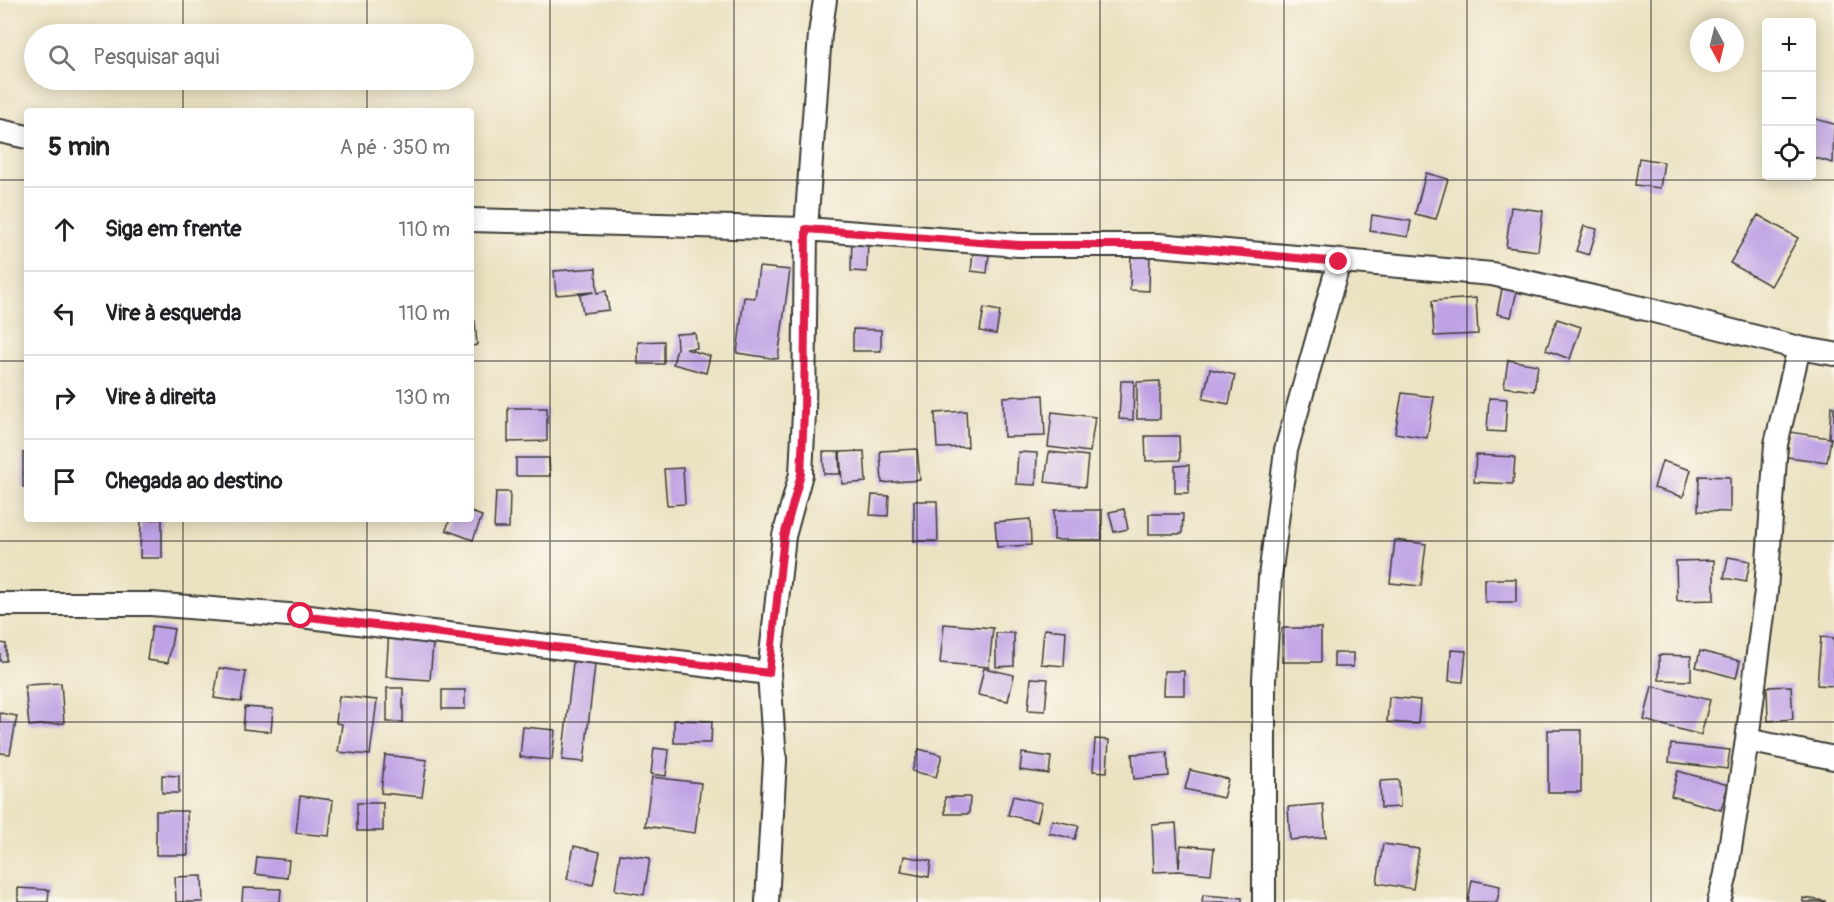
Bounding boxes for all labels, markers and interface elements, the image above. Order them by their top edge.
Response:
north arrow [1690,18,1744,72]
map controls [1762,18,1816,180]
button: + [1762,18,1816,72]
search box [24,24,474,90]
icon: search [45,41,78,74]
text: Pesquisar aqui [93,43,219,71]
button: − [1762,72,1816,126]
button: locate [1762,126,1816,180]
text: 5 min [48,131,110,163]
text: A pé · 350 m [340,135,450,160]
icon: ahead [48,213,81,246]
text: Siga em frente [105,215,241,243]
text: 110 m [399,217,450,242]
route end [1325,248,1351,274]
icon: left [48,297,81,330]
text: Vire à esquerda [105,299,241,327]
text: 110 m [399,301,450,326]
icon: right [48,381,81,414]
text: Vire à direita [105,383,216,411]
text: 130 m [395,385,450,410]
icon: arrive [48,465,81,498]
text: Chegada ao destino [105,467,283,495]
route start [287,602,313,628]

